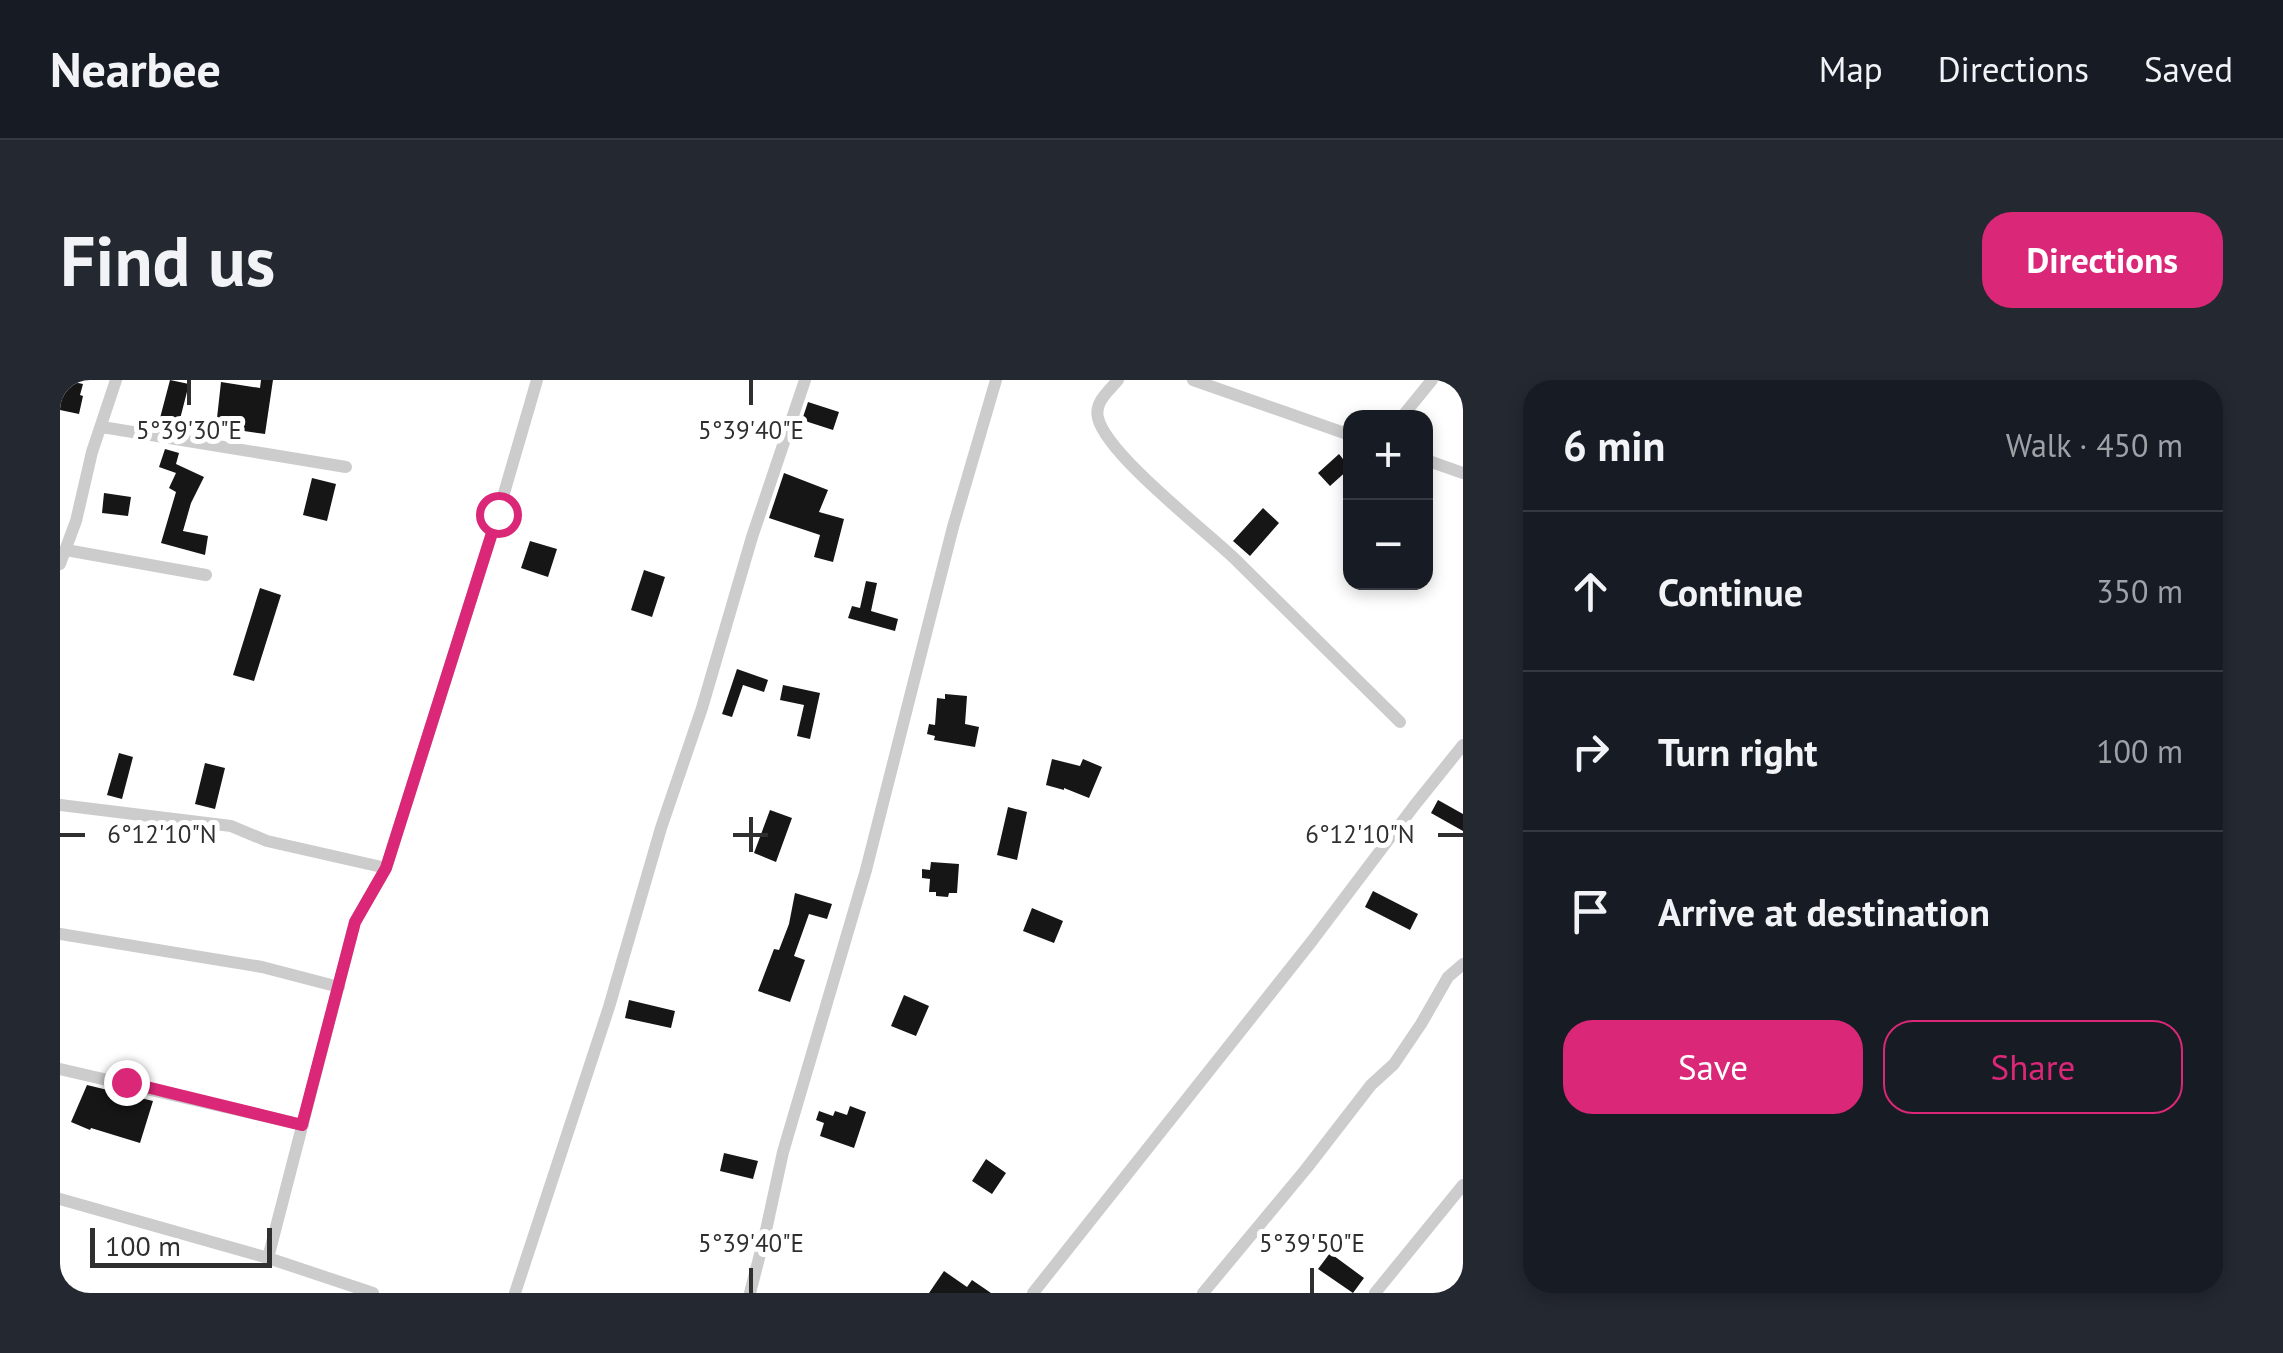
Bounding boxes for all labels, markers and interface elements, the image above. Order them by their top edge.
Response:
text: Nearbee [50,38,221,100]
text: Map [1819,46,1883,92]
text: Directions [1938,46,2089,92]
text: Saved [2144,46,2233,92]
button: Directions [1982,212,2223,308]
text: Find us [60,215,275,305]
map controls [1343,410,1433,590]
button: + [1343,410,1433,500]
text: 5°39'30"E [136,414,242,446]
text: 5°39'40"E [698,414,804,446]
text: 6 min [1563,418,1665,473]
text: Walk · 450 m [2006,424,2183,466]
route start [476,492,522,538]
button: − [1343,500,1433,590]
icon: ahead [1563,564,1618,619]
text: Continue [1658,567,1803,616]
text: 350 m [2096,570,2183,612]
icon: right [1563,724,1618,779]
text: Turn right [1658,727,1818,776]
text: 100 m [2096,730,2183,772]
text: 6°12'10"N [107,818,217,850]
text: 6°12'10"N [1305,818,1415,850]
icon: arrive [1563,884,1618,939]
text: Arrive at destination [1658,887,1990,936]
button: Save [1563,1020,1863,1114]
button: Share [1883,1020,2183,1114]
route end [104,1060,150,1106]
scale bar [90,1223,272,1268]
text: 100 m [105,1227,181,1264]
text: 5°39'40"E [698,1227,804,1259]
text: 5°39'50"E [1259,1227,1365,1259]

